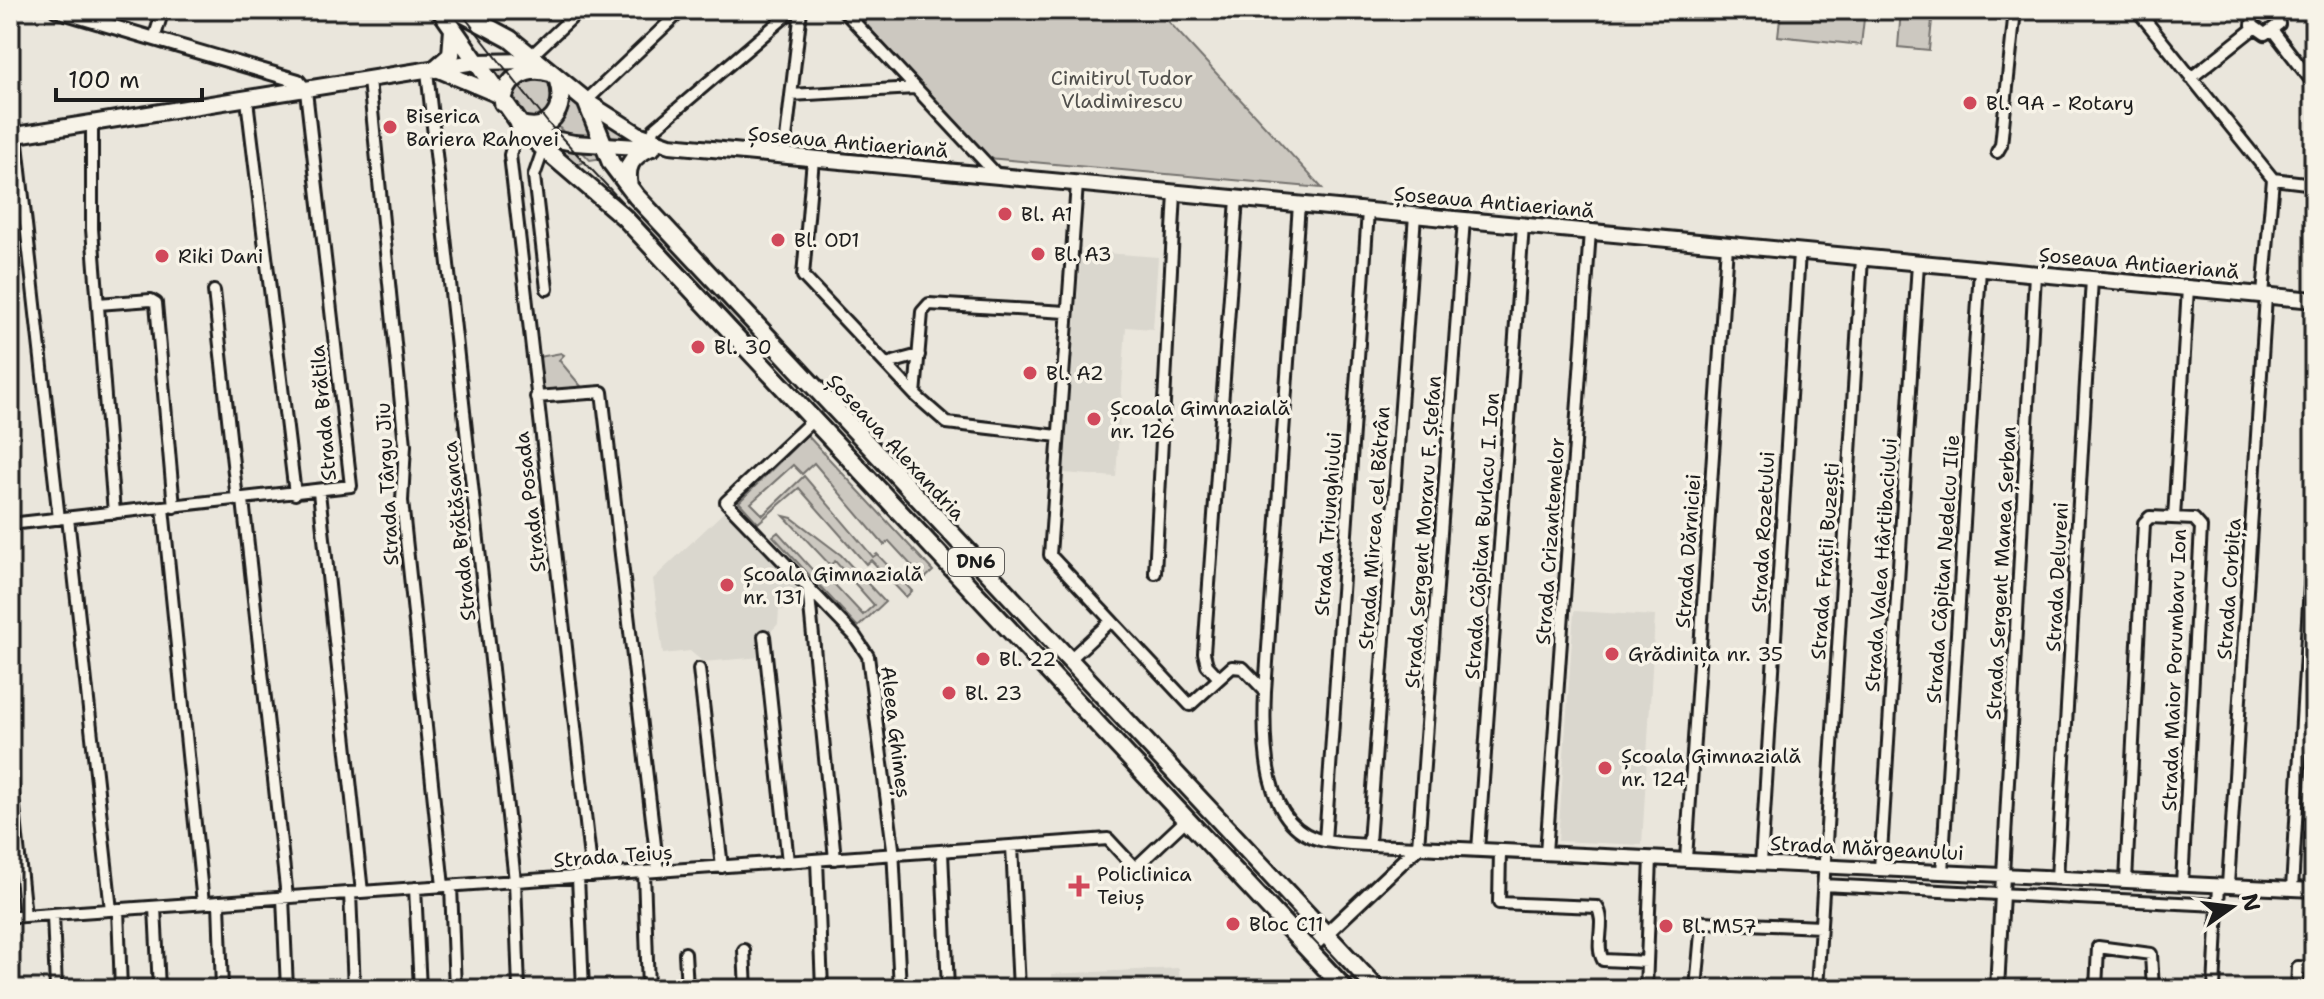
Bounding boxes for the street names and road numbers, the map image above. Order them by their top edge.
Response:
street label: Șoseaua Antiaeriană [747,120,950,165]
street label: Șoseaua Antiaeriană [1393,180,1596,225]
street label: Șoseaua Antiaeriană [2038,241,2241,286]
street label: Strada Brătila [304,343,342,482]
street label: Șoseaua Alexandria [820,368,971,527]
street label: Strada Sergent Moraru F. Ștefan [1399,375,1448,689]
street label: Strada Căpitan Burlacu I. Ion [1459,392,1505,680]
street label: Strada Târgu Jiu [370,402,404,566]
street label: Strada Mircea cel Bătrân [1353,405,1395,651]
street label: Strada Sergent Manea Șerban [1980,425,2023,721]
street label: Strada Posada [508,430,552,574]
street label: Strada Triunghiului [1309,431,1347,617]
street label: Strada Căpitan Nedelcu Ilie [1921,434,1965,704]
street label: Strada Crizantemelor [1530,436,1570,646]
street label: Strada Valea Hârtibaciului [1859,437,1903,693]
street label: Strada Brătășanca [437,439,482,622]
street label: Strada Rozetului [1746,450,1780,614]
street label: Strada Frații Buzești [1805,461,1846,661]
street label: Strada Dărniciei [1670,473,1706,629]
street label: Strada Delureni [2040,501,2074,653]
street label: Strada Corbița [2211,517,2248,661]
street label: Strada Maior Porumbaru Ion [2156,528,2192,812]
road number: DN6 [948,548,1004,576]
street label: Aleea Ghimeș [874,665,917,800]
street label: Strada Mărgeanului [1769,830,1965,866]
street label: Strada Teiuș [553,839,674,874]

